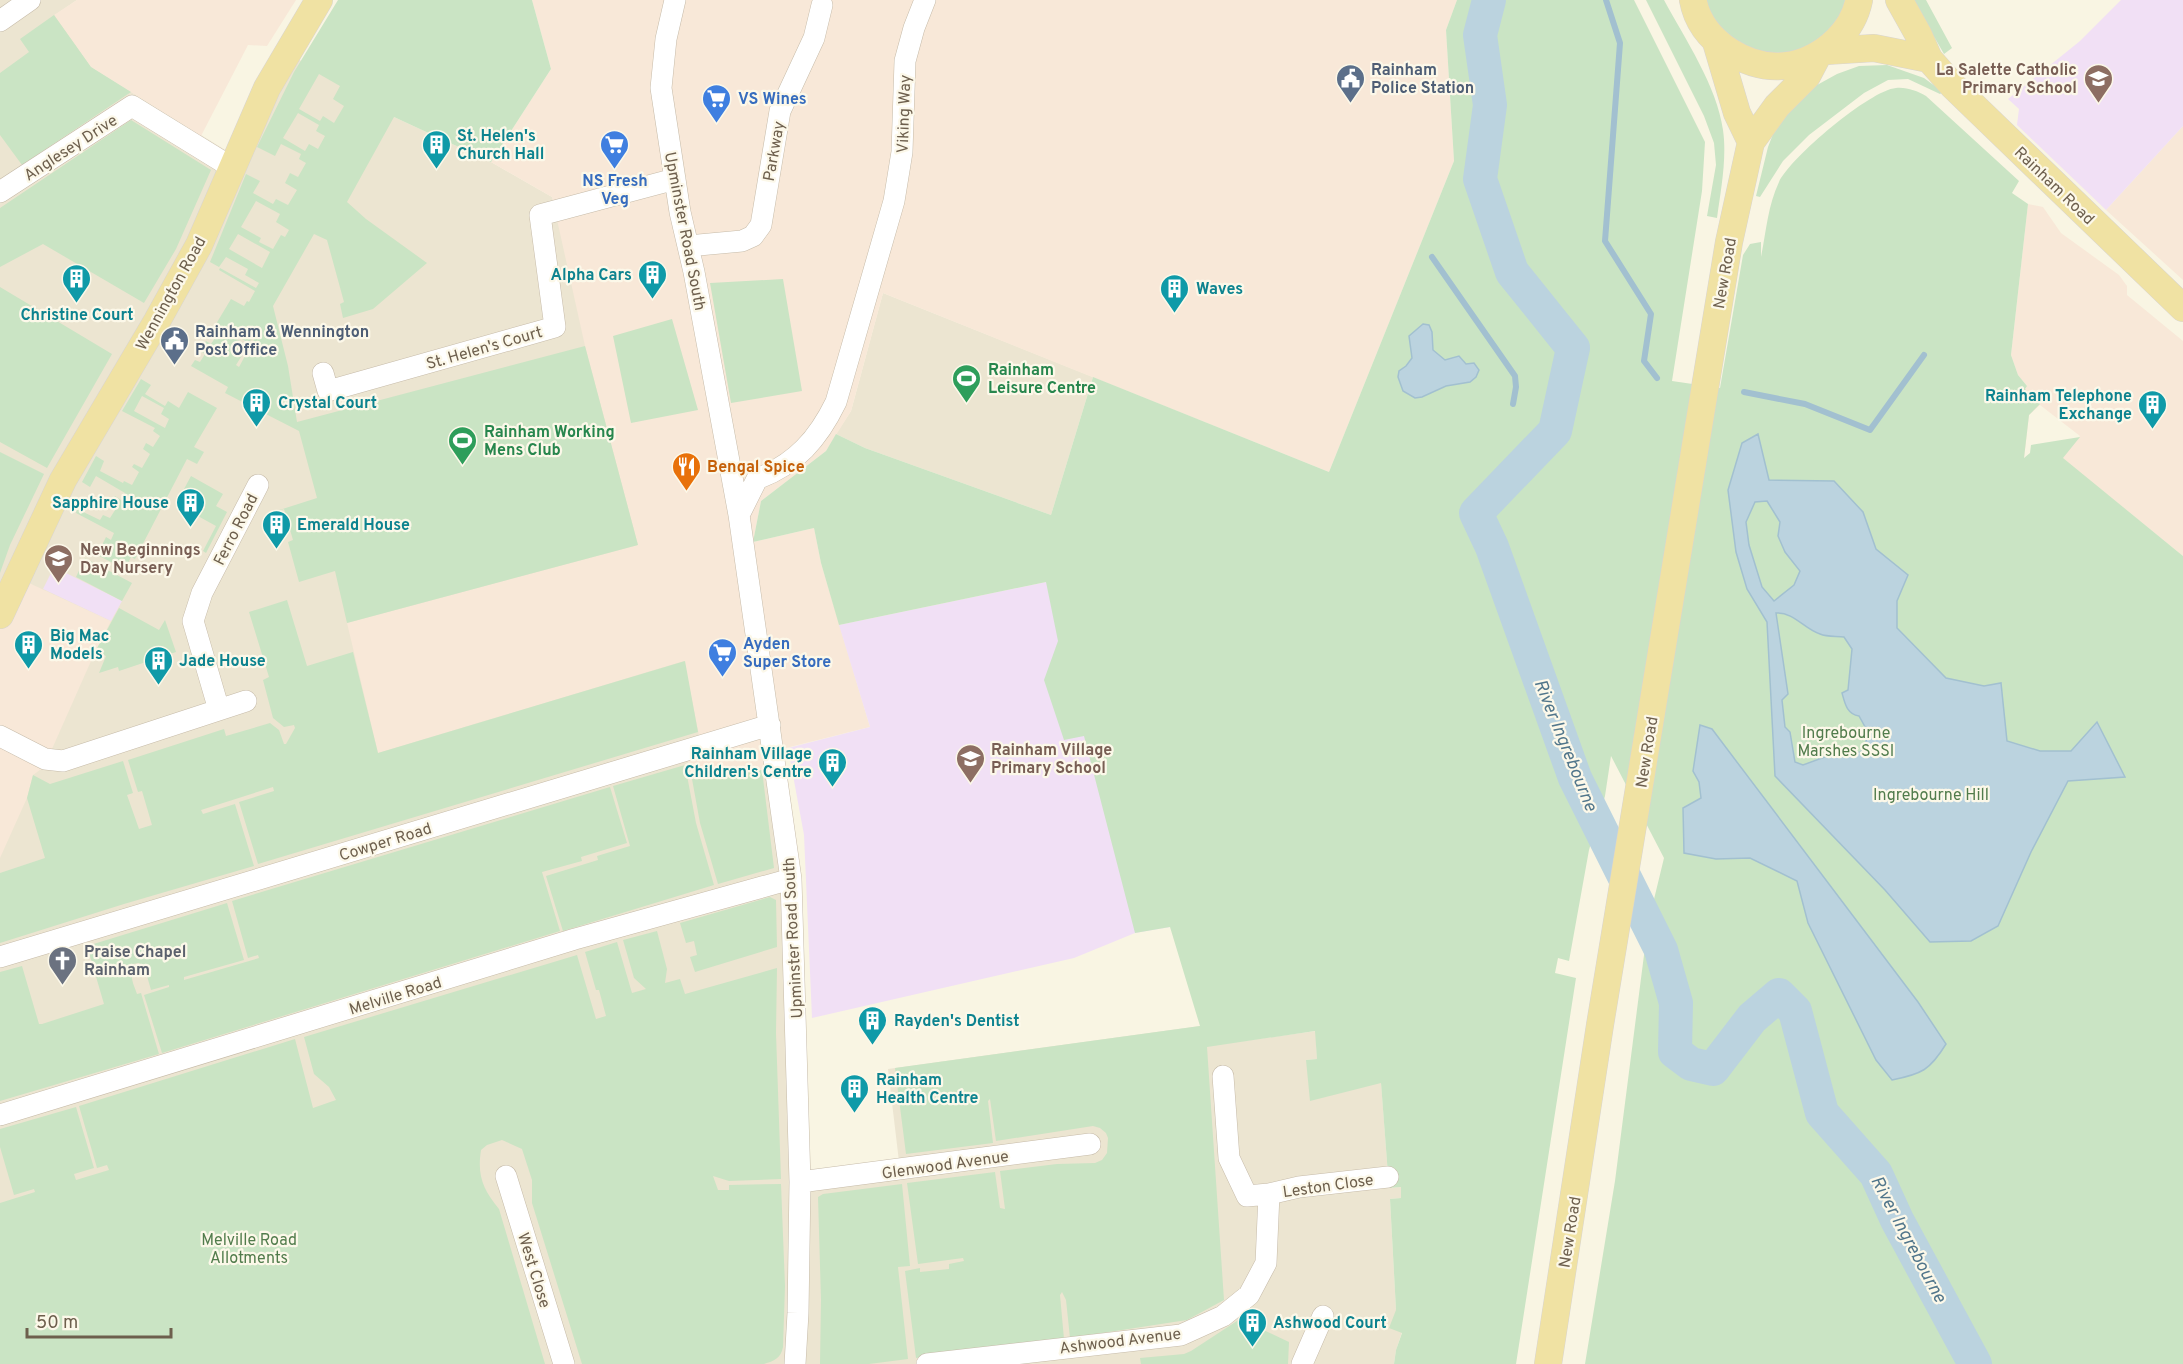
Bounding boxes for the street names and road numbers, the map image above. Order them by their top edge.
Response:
street label: Viking Way [894,74,916,154]
street label: Anglesey Drive [21,111,122,186]
street label: Parkway [760,120,790,183]
street label: Rainham Road [2009,143,2098,230]
street label: Upminster Road South [659,150,709,312]
street label: Wennington Road [132,234,211,354]
street label: New Road [1710,236,1742,311]
street label: St. Helen's Court [424,323,545,375]
street label: Ferro Road [210,491,263,569]
street label: New Road [1632,715,1663,789]
street label: Cowper Road [337,819,434,866]
street label: Upminster Road South [780,857,808,1019]
street label: Melville Road [347,973,444,1020]
street label: Glenwood Avenue [880,1147,1010,1185]
street label: Leston Close [1282,1171,1375,1203]
street label: New Road [1555,1195,1586,1269]
street label: West Close [512,1230,554,1311]
street label: Ashwood Avenue [1058,1325,1182,1359]

